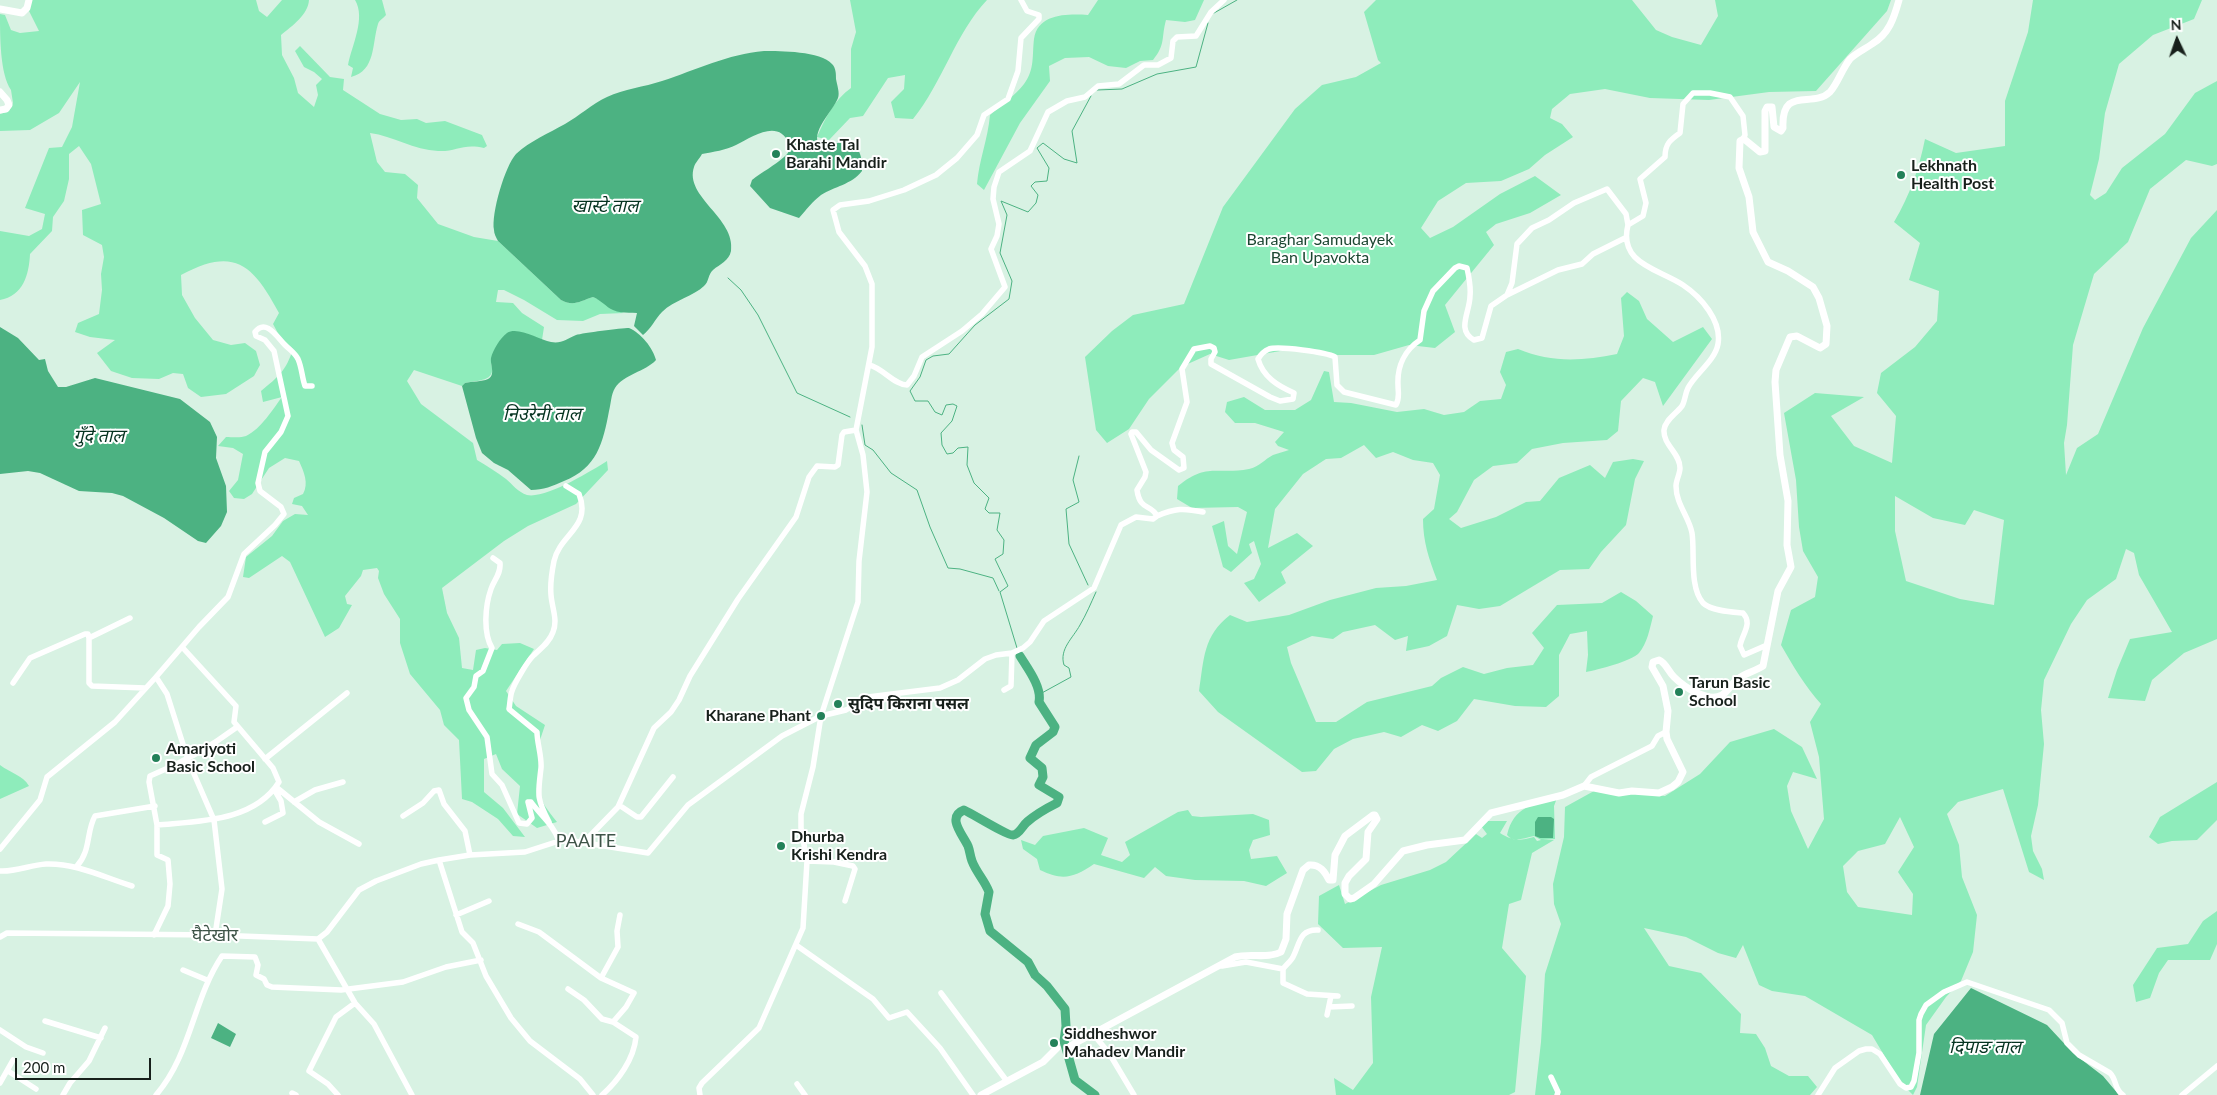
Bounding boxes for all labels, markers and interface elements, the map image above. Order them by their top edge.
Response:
north arrow [2152,15,2202,65]
text: N [2170,16,2182,33]
place label: Khaste Tal Barahi Mandir [786,135,887,173]
marker: Khaste Tal Barahi Mandir [770,148,782,160]
place label: Lekhnath Health Post [1911,156,1994,194]
marker: Lekhnath Health Post [1895,169,1907,181]
water label: खास्टे ताल [572,195,638,217]
park label: Baraghar Samudayek Ban Upavokta [1247,230,1393,268]
water label: निउरेनी ताल [503,403,581,425]
water label: गुँदे ताल [73,425,125,447]
place label: Tarun Basic School [1689,673,1770,711]
marker: Tarun Basic School [1673,686,1685,698]
place label: सुदिप किराना पसल [848,694,969,714]
marker: सुदिप किराना पसल [832,698,844,710]
place label: Kharane Phant [706,706,811,726]
marker: Kharane Phant [815,710,827,722]
place label: Amarjyoti Basic School [166,739,255,777]
marker: Amarjyoti Basic School [150,752,162,764]
place label: Dhurba Krishi Kendra [791,827,887,865]
district label: PAAITE [552,830,620,852]
marker: Dhurba Krishi Kendra [775,840,787,852]
district label: घैटेखोर [192,924,238,946]
place label: Siddheshwor Mahadev Mandir [1064,1024,1185,1062]
water label: दिपाङ ताल [1949,1036,2021,1058]
marker: Siddheshwor Mahadev Mandir [1048,1037,1060,1049]
scale bar [18,1048,154,1080]
text: 200 m [23,1058,65,1076]

